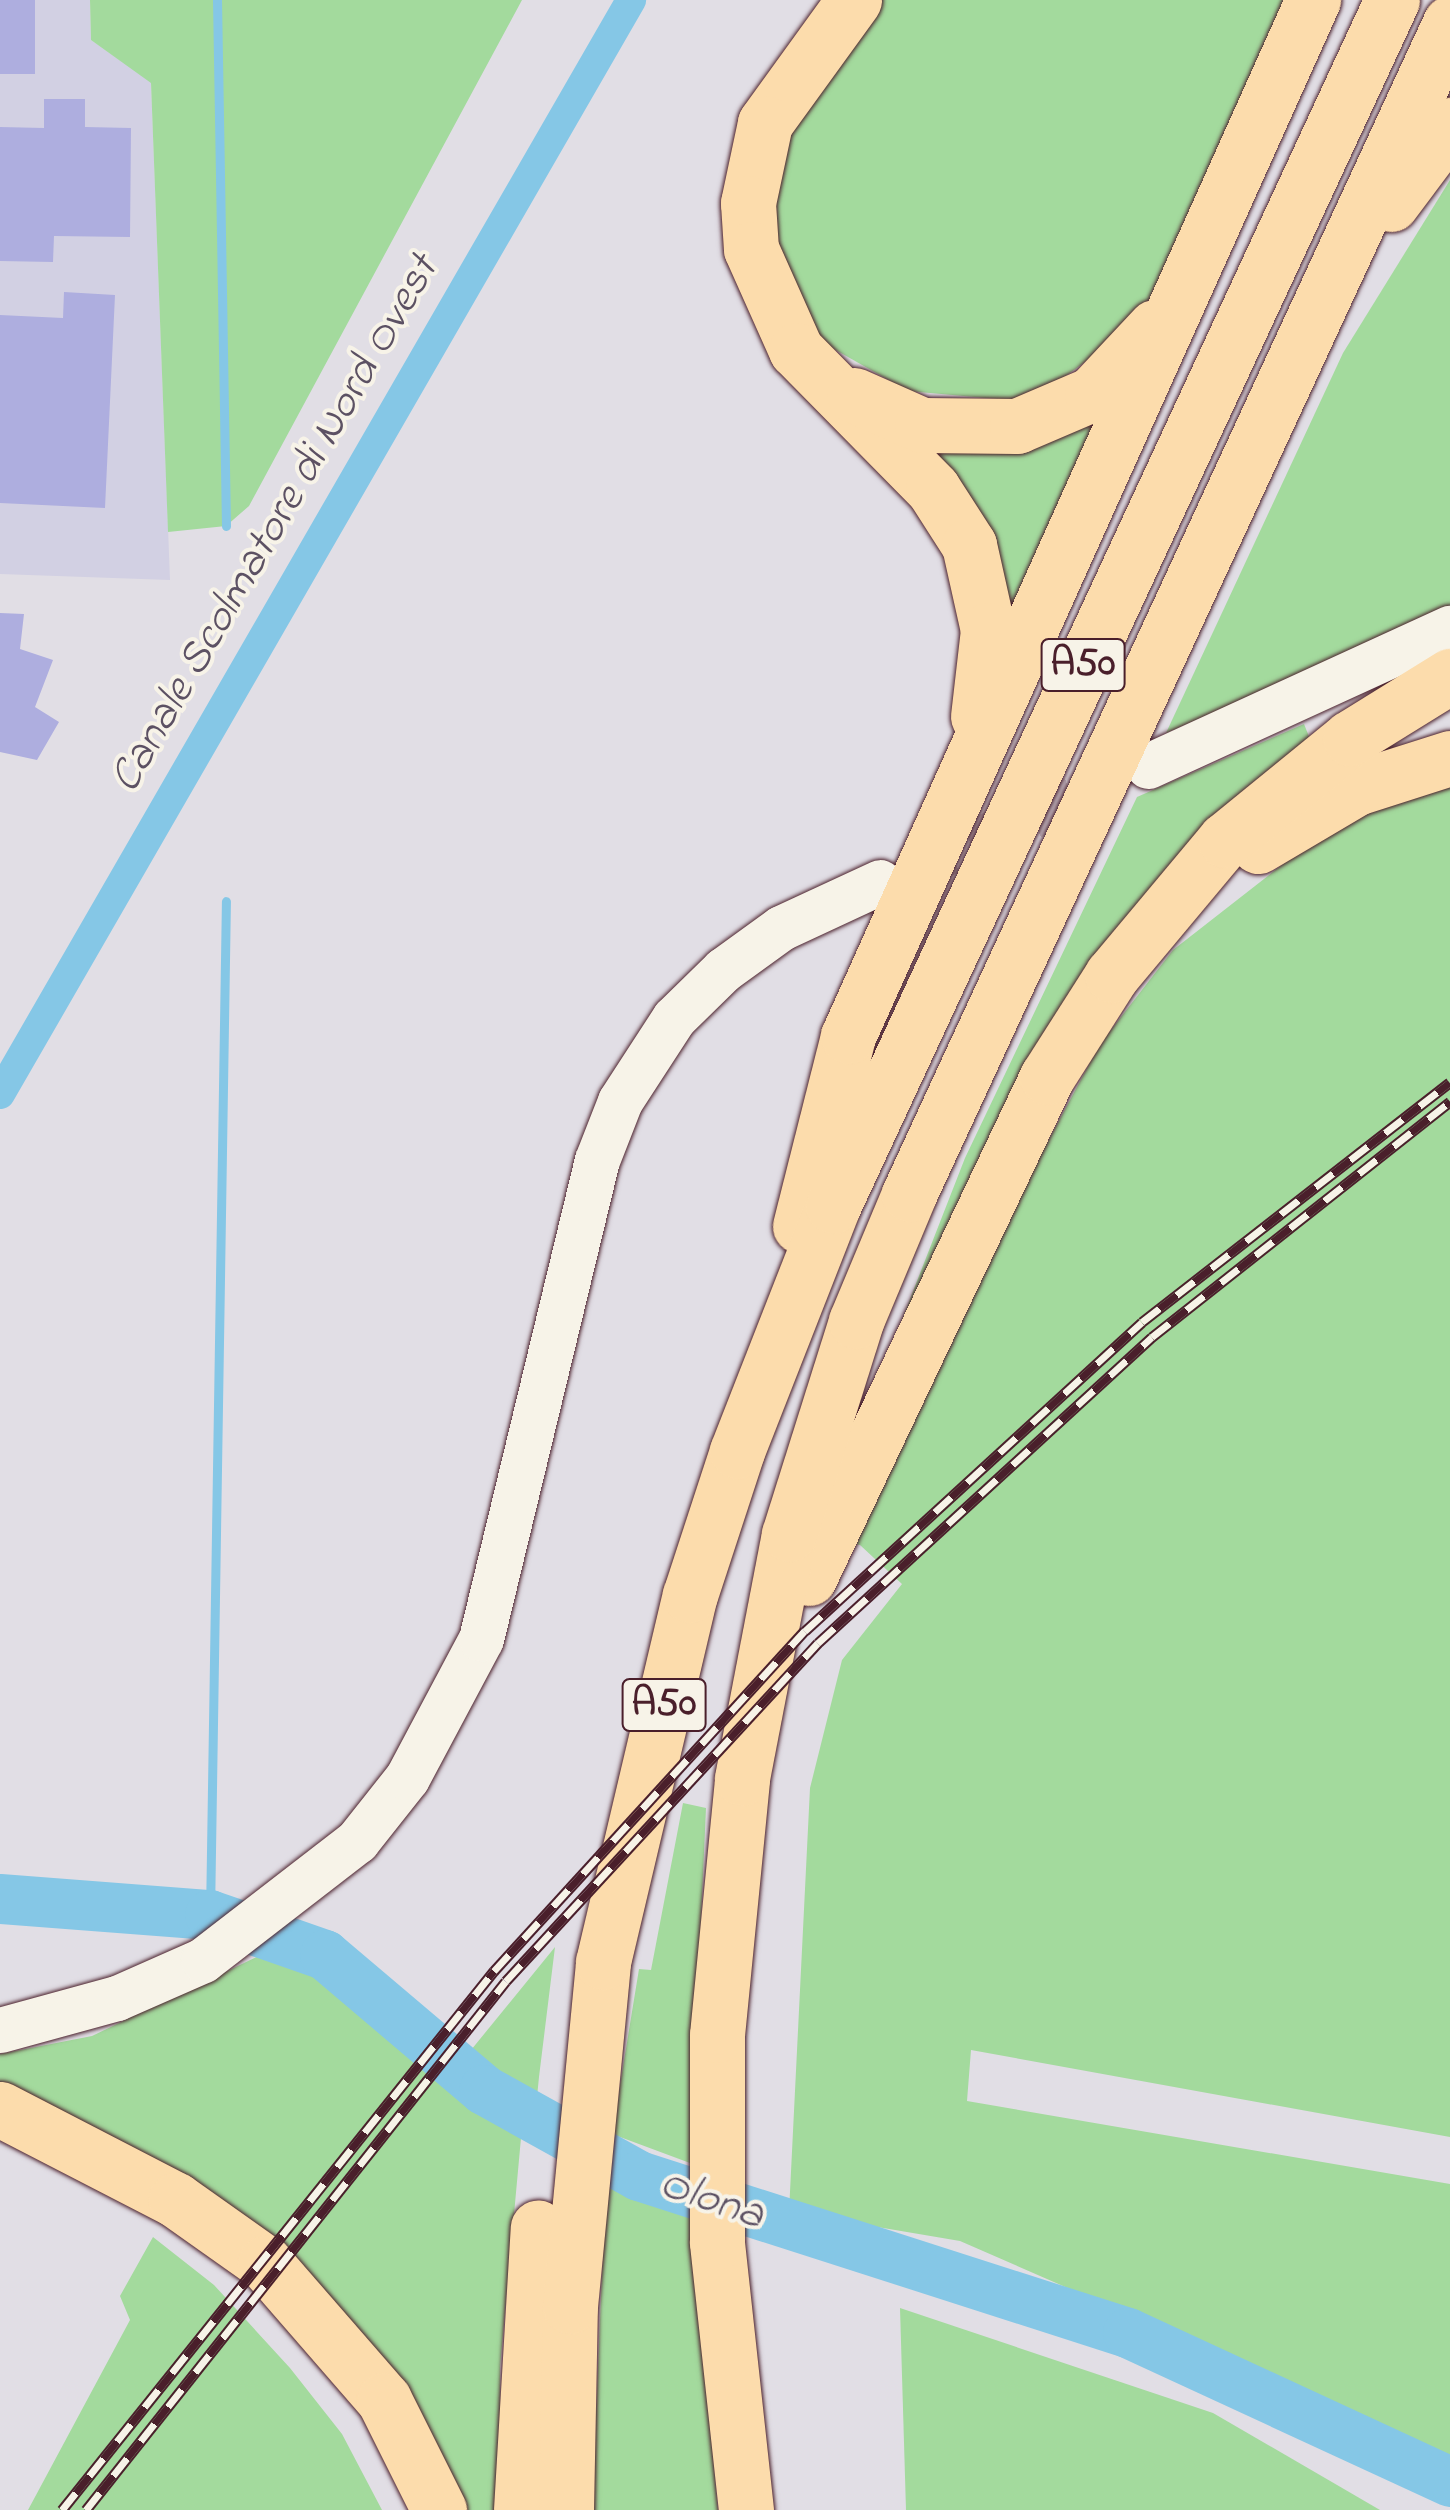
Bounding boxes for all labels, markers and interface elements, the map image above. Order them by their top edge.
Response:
water label: Canale Scolmatore di Nord Ovest [100,247,452,803]
road number: A50 [1040,630,1126,700]
road number: A50 [622,1670,706,1740]
water label: Olona [652,2158,770,2244]

